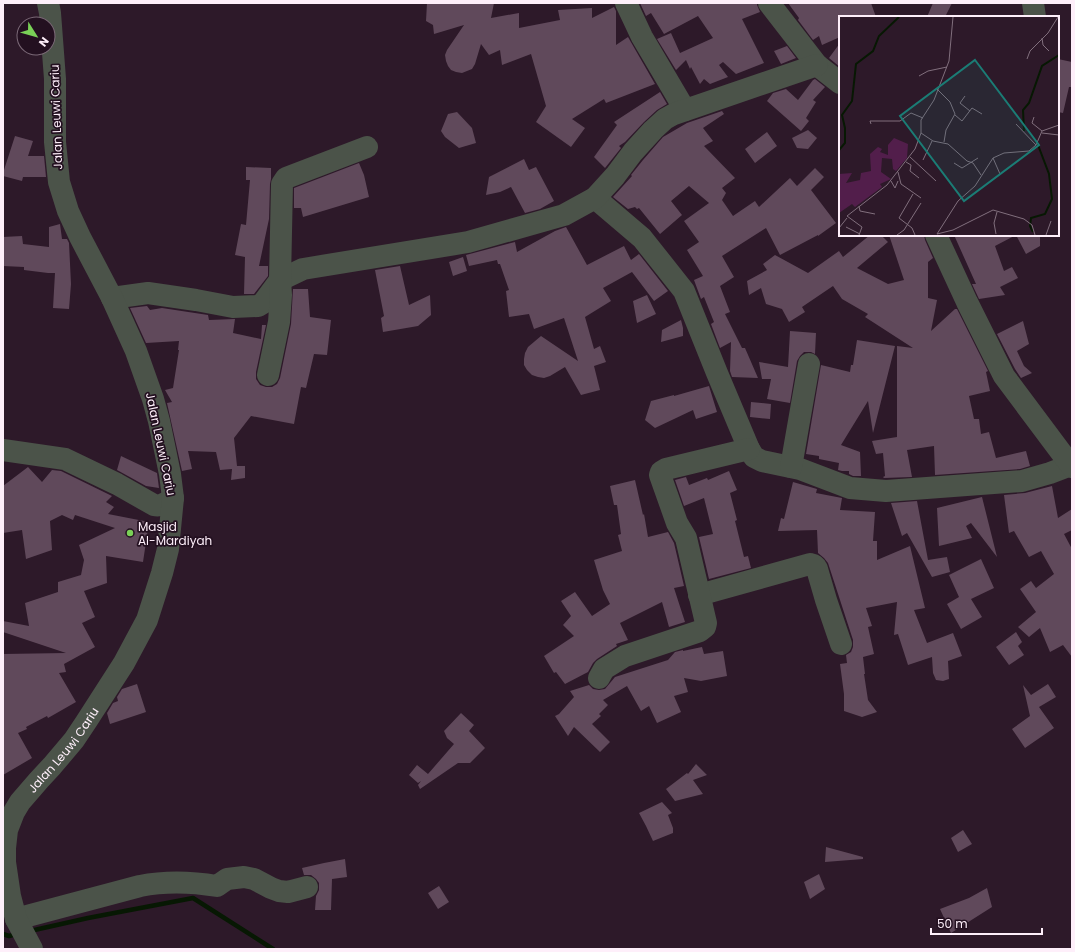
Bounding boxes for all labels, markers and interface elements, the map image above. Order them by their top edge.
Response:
north arrow [16,16,56,56]
inset map [839,16,1059,236]
text: N [35,34,53,50]
street label: Jalan Leuwi Cariu [46,64,66,170]
street label: Jalan Leuwi Cariu [142,391,180,497]
place label: Masjid Al-Mardiyah [138,518,212,549]
marker: Masjid Al-Mardiyah [125,528,135,538]
street label: Jalan Leuwi Cariu [23,703,102,796]
scale bar [931,910,1042,936]
text: 50 m [937,915,968,932]

